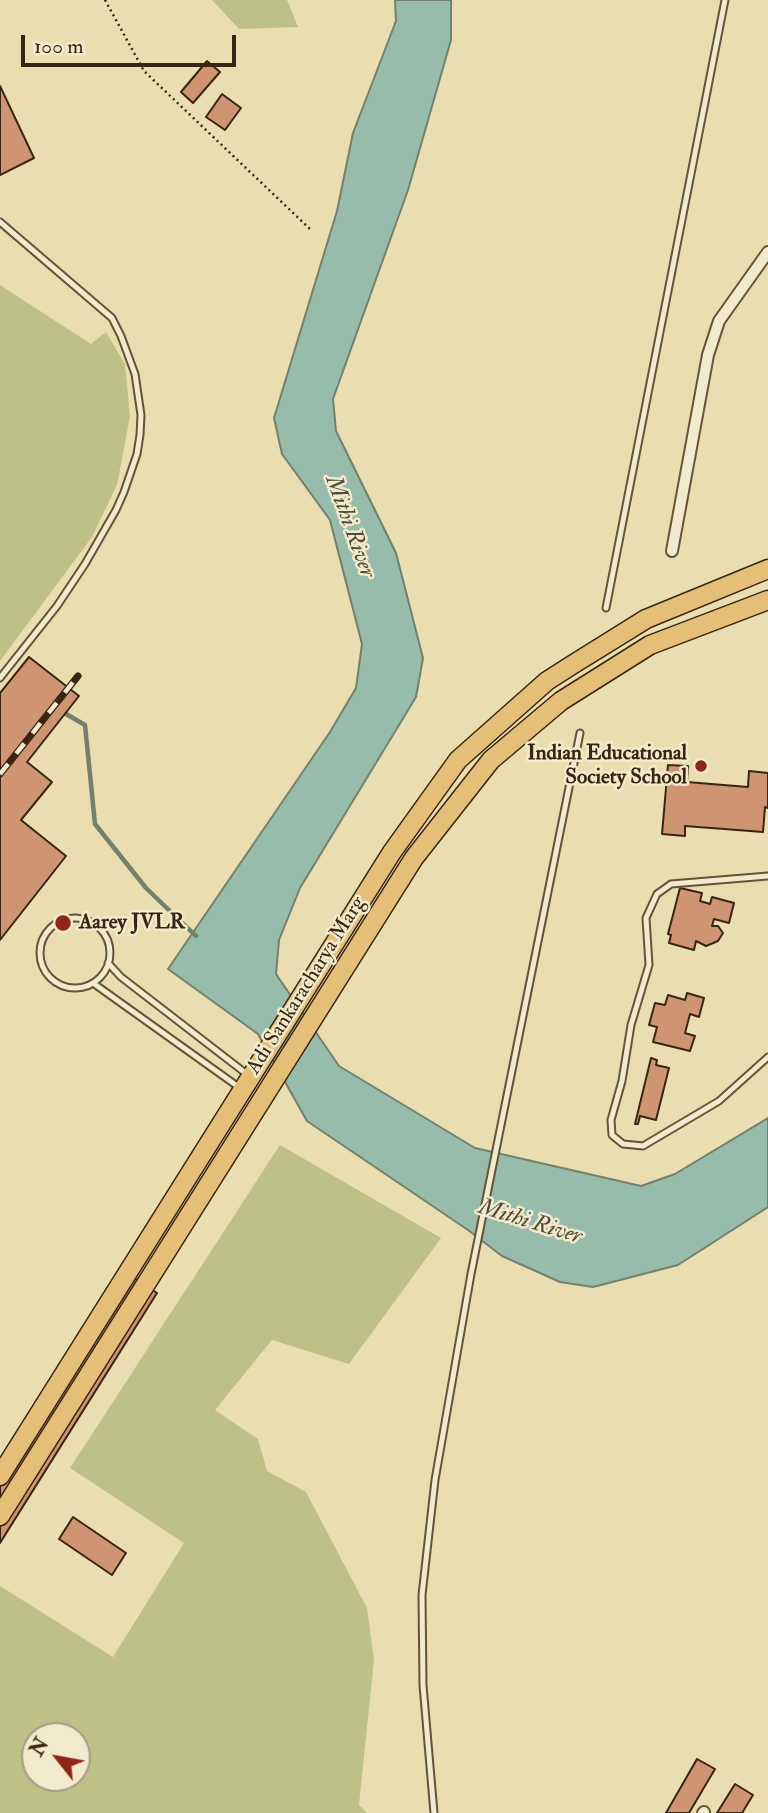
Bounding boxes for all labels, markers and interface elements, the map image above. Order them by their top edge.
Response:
scale bar [24,21,240,65]
text: 100 m [34,33,84,60]
water label: Mithi River [318,472,380,582]
place label: Indian Educational Society School [527,741,687,791]
marker: Indian Educational Society School [693,758,709,774]
street label: Adi Sankaracharya Marg [242,892,372,1080]
place label: Aarey JVLR [79,910,185,936]
marker: Aarey JVLR [53,913,73,933]
water label: Mithi River [475,1194,585,1252]
north arrow [21,1722,91,1792]
text: N [25,1734,54,1761]

